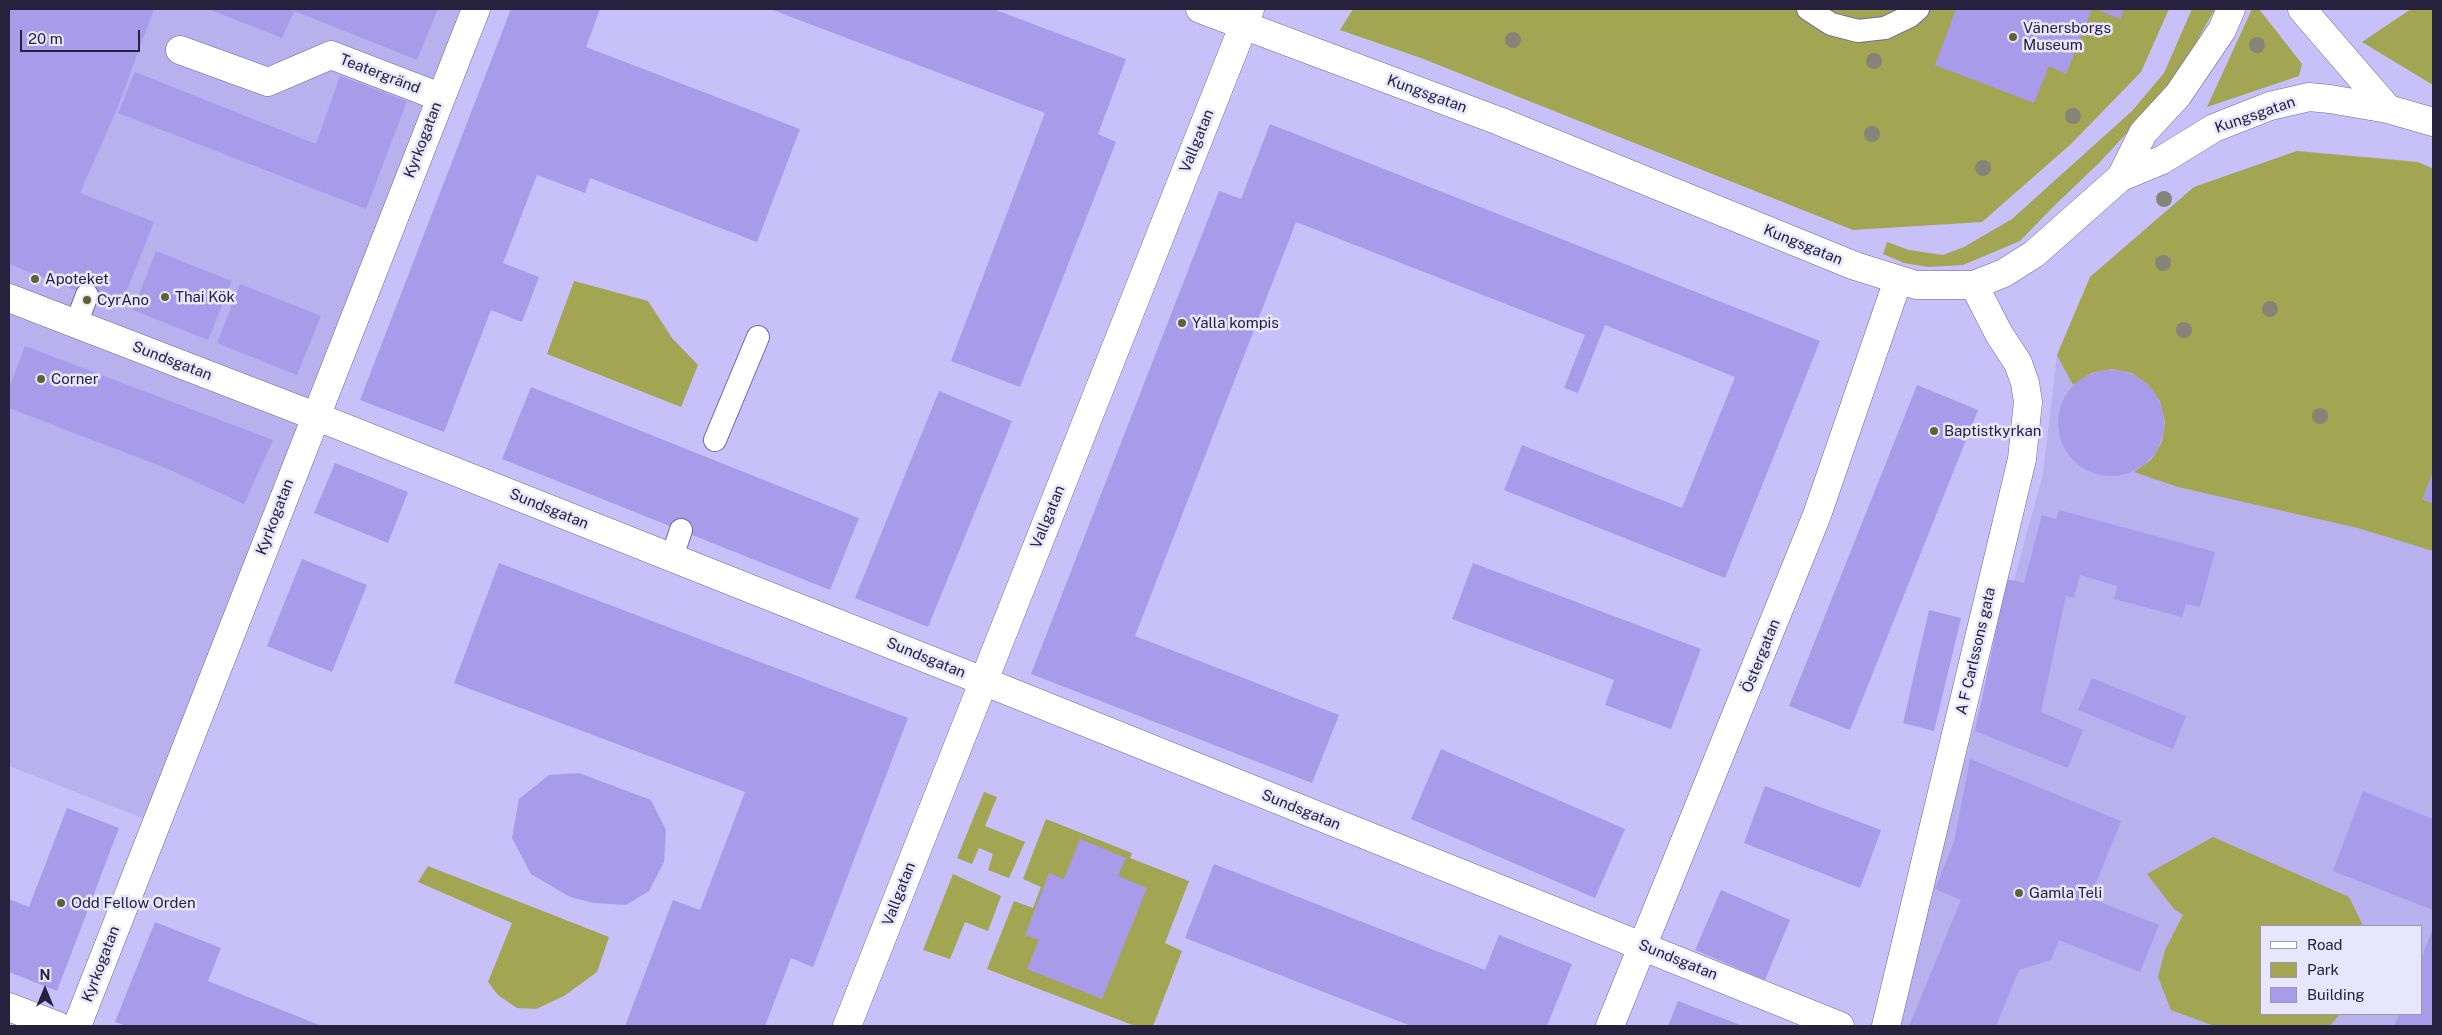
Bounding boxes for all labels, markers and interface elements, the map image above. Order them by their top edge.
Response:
place label: Vänersborgs Museum [2023,19,2111,54]
scale bar [22,20,142,52]
text: 20 m [28,30,63,47]
marker: Vänersborgs Museum [2007,31,2019,43]
street label: Teatergränd [337,50,423,98]
street label: Kungsgatan [1385,71,1469,117]
street label: Kungsgatan [2213,93,2297,137]
street label: Kyrkogatan [400,100,446,180]
street label: Vallgatan [1176,107,1218,175]
street label: Kungsgatan [1761,221,1845,269]
place label: Apoteket [45,270,109,288]
marker: Apoteket [29,273,41,285]
place label: Thai Kök [175,288,235,306]
place label: CyrAno [97,291,149,309]
marker: Thai Kök [159,291,171,303]
marker: CyrAno [81,294,93,306]
place label: Yalla kompis [1192,314,1279,332]
marker: Yalla kompis [1176,317,1188,329]
street label: Sundsgatan [130,338,214,384]
place label: Corner [51,370,99,388]
marker: Corner [35,373,47,385]
place label: Baptistkyrkan [1944,422,2041,440]
marker: Baptistkyrkan [1928,425,1940,437]
street label: Kyrkogatan [252,477,298,557]
street label: Vallgatan [1027,483,1069,551]
street label: Sundsgatan [507,485,591,533]
street label: A F Carlssons gata [1953,586,1999,716]
street label: Östergatan [1738,617,1784,695]
street label: Sundsgatan [884,634,968,682]
street label: Sundsgatan [1259,786,1343,834]
street label: Vallgatan [879,860,919,928]
place label: Gamla Teli [2029,884,2102,902]
marker: Gamla Teli [2013,887,2025,899]
place label: Odd Fellow Orden [71,894,196,912]
marker: Odd Fellow Orden [55,897,67,909]
street label: Kyrkogatan [78,924,124,1004]
legend [2260,925,2422,1015]
street label: Sundsgatan [1636,936,1720,984]
text: Road [2307,936,2343,953]
text: Park [2307,961,2339,978]
north arrow [20,965,70,1015]
text: N [40,967,50,983]
text: Building [2307,986,2365,1003]

